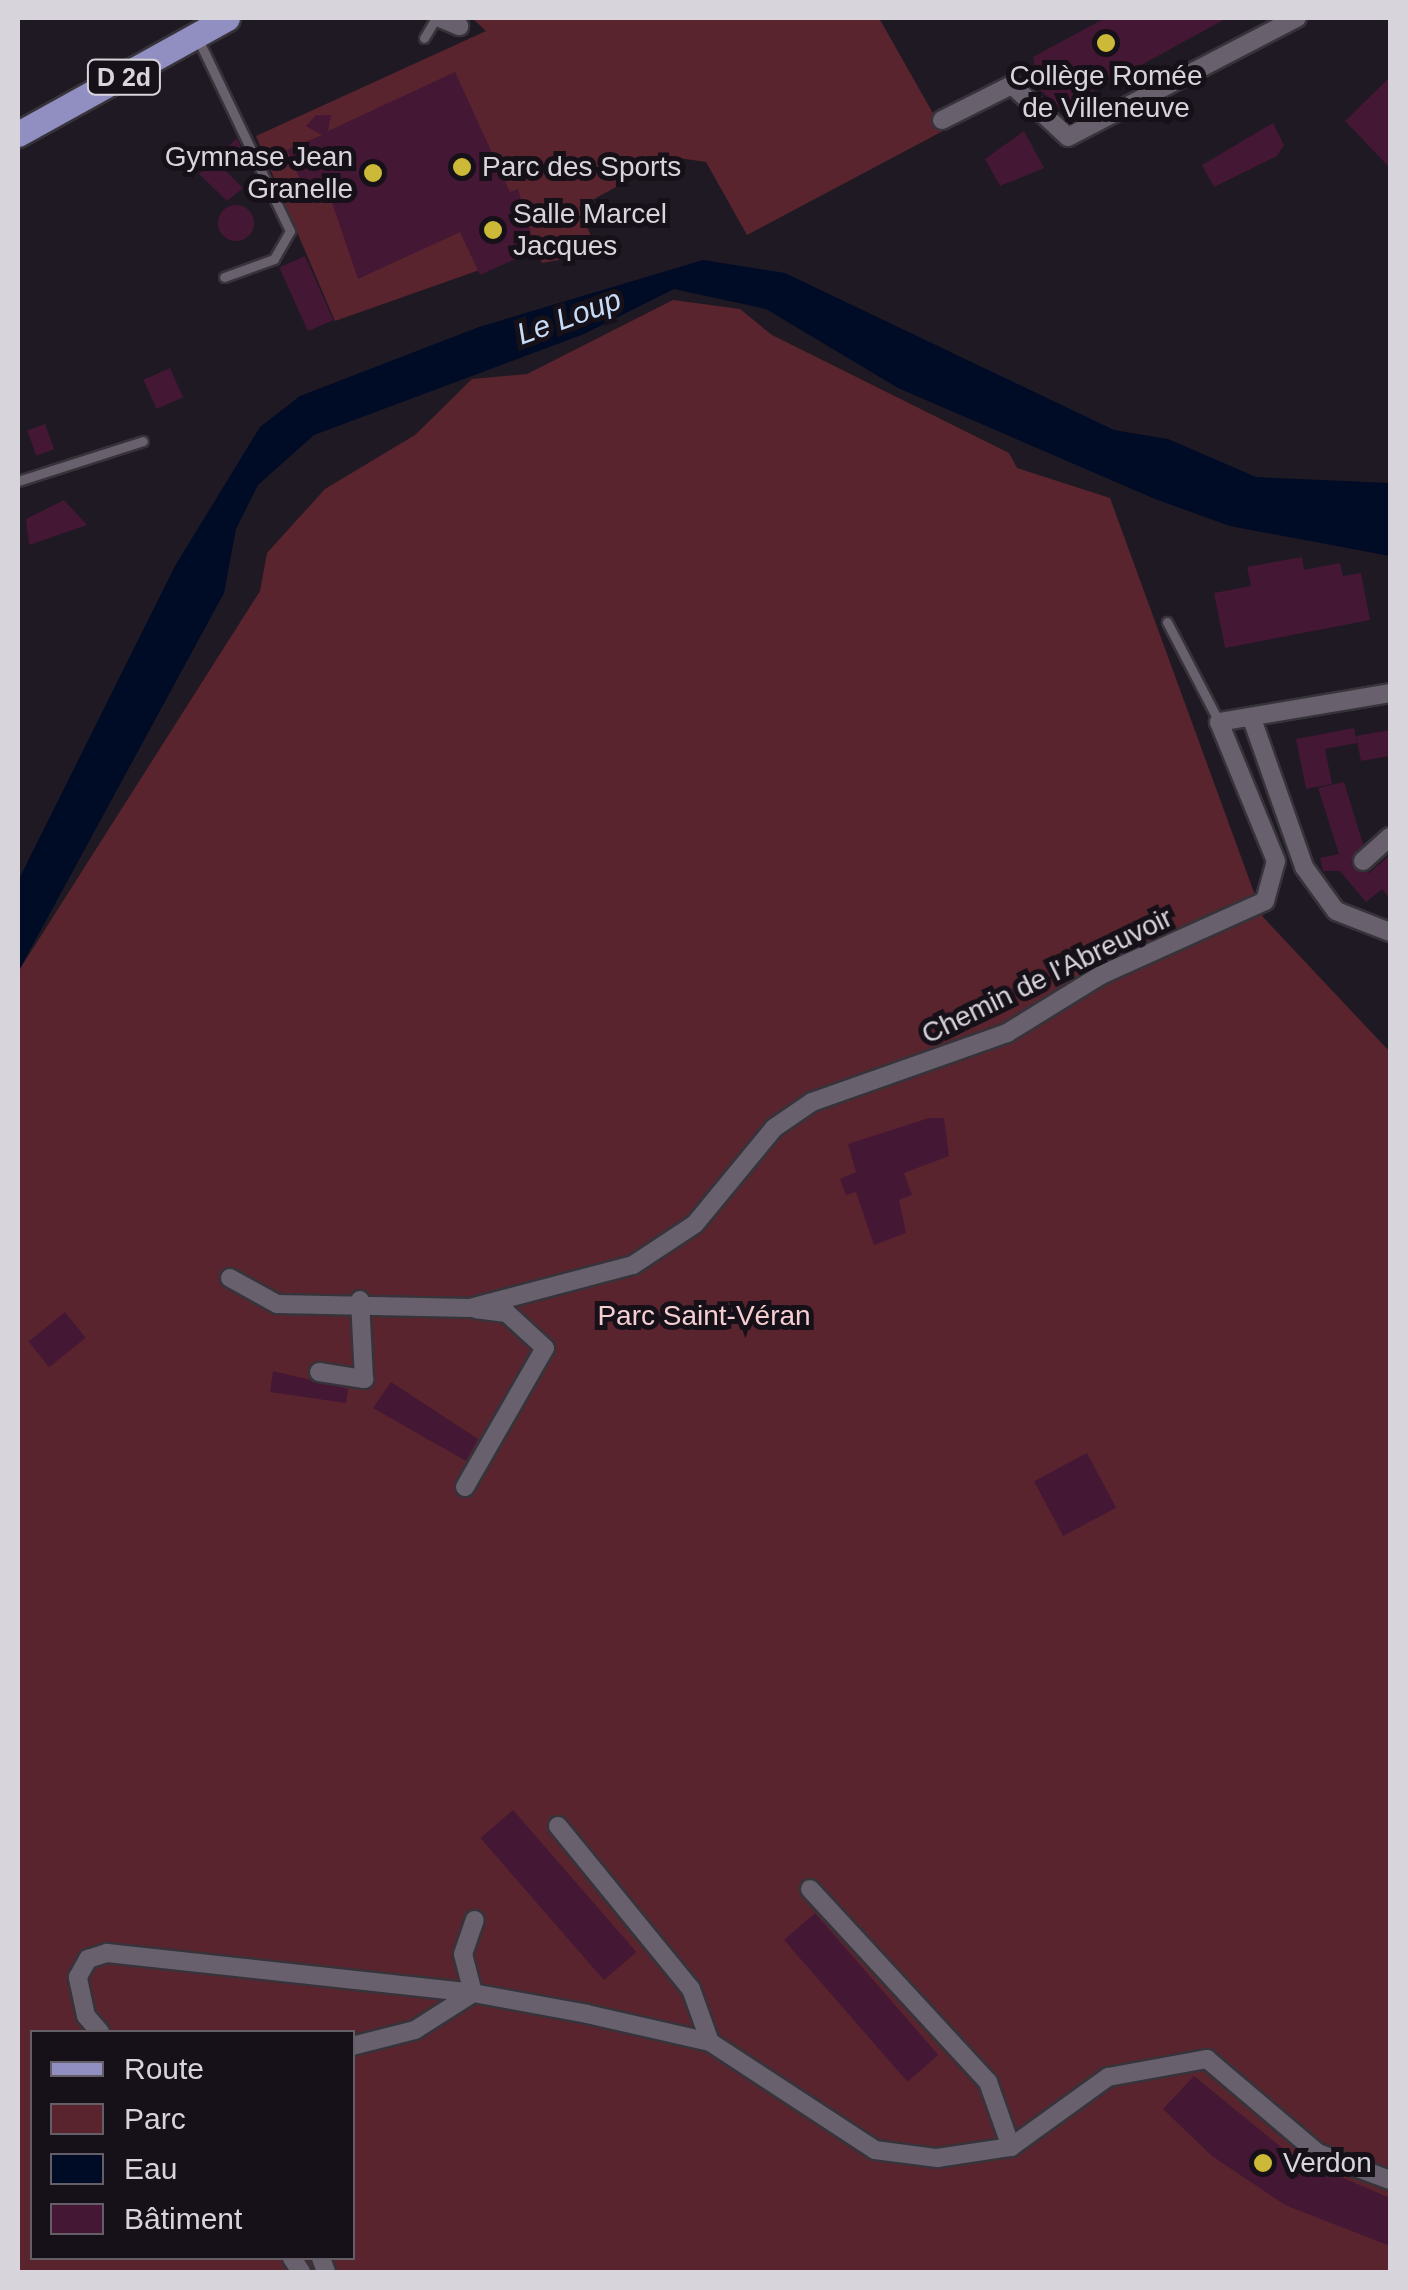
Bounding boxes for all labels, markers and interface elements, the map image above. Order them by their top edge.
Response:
marker: Collège Romée de Villeneuve [1095,32,1117,54]
road number: D 2d [86,57,162,97]
place label: Collège Romée de Villeneuve [1010,59,1202,125]
place label: Gymnase Jean Granelle [165,140,353,206]
place label: Parc des Sports [482,150,681,184]
marker: Parc des Sports [451,156,473,178]
marker: Gymnase Jean Granelle [362,162,384,184]
place label: Salle Marcel Jacques [513,197,667,263]
marker: Salle Marcel Jacques [482,219,504,241]
water label: Le Loup [512,282,626,352]
street label: Chemin de l'Abreuvoir [916,901,1178,1051]
park label: Parc Saint-Véran [597,1299,811,1333]
legend [30,2030,355,2260]
text: Route [124,2052,204,2085]
text: Parc [124,2102,186,2135]
place label: Verdon [1283,2146,1372,2180]
text: Eau [124,2152,177,2185]
marker: Verdon [1252,2152,1274,2174]
text: Bâtiment [124,2202,242,2235]

